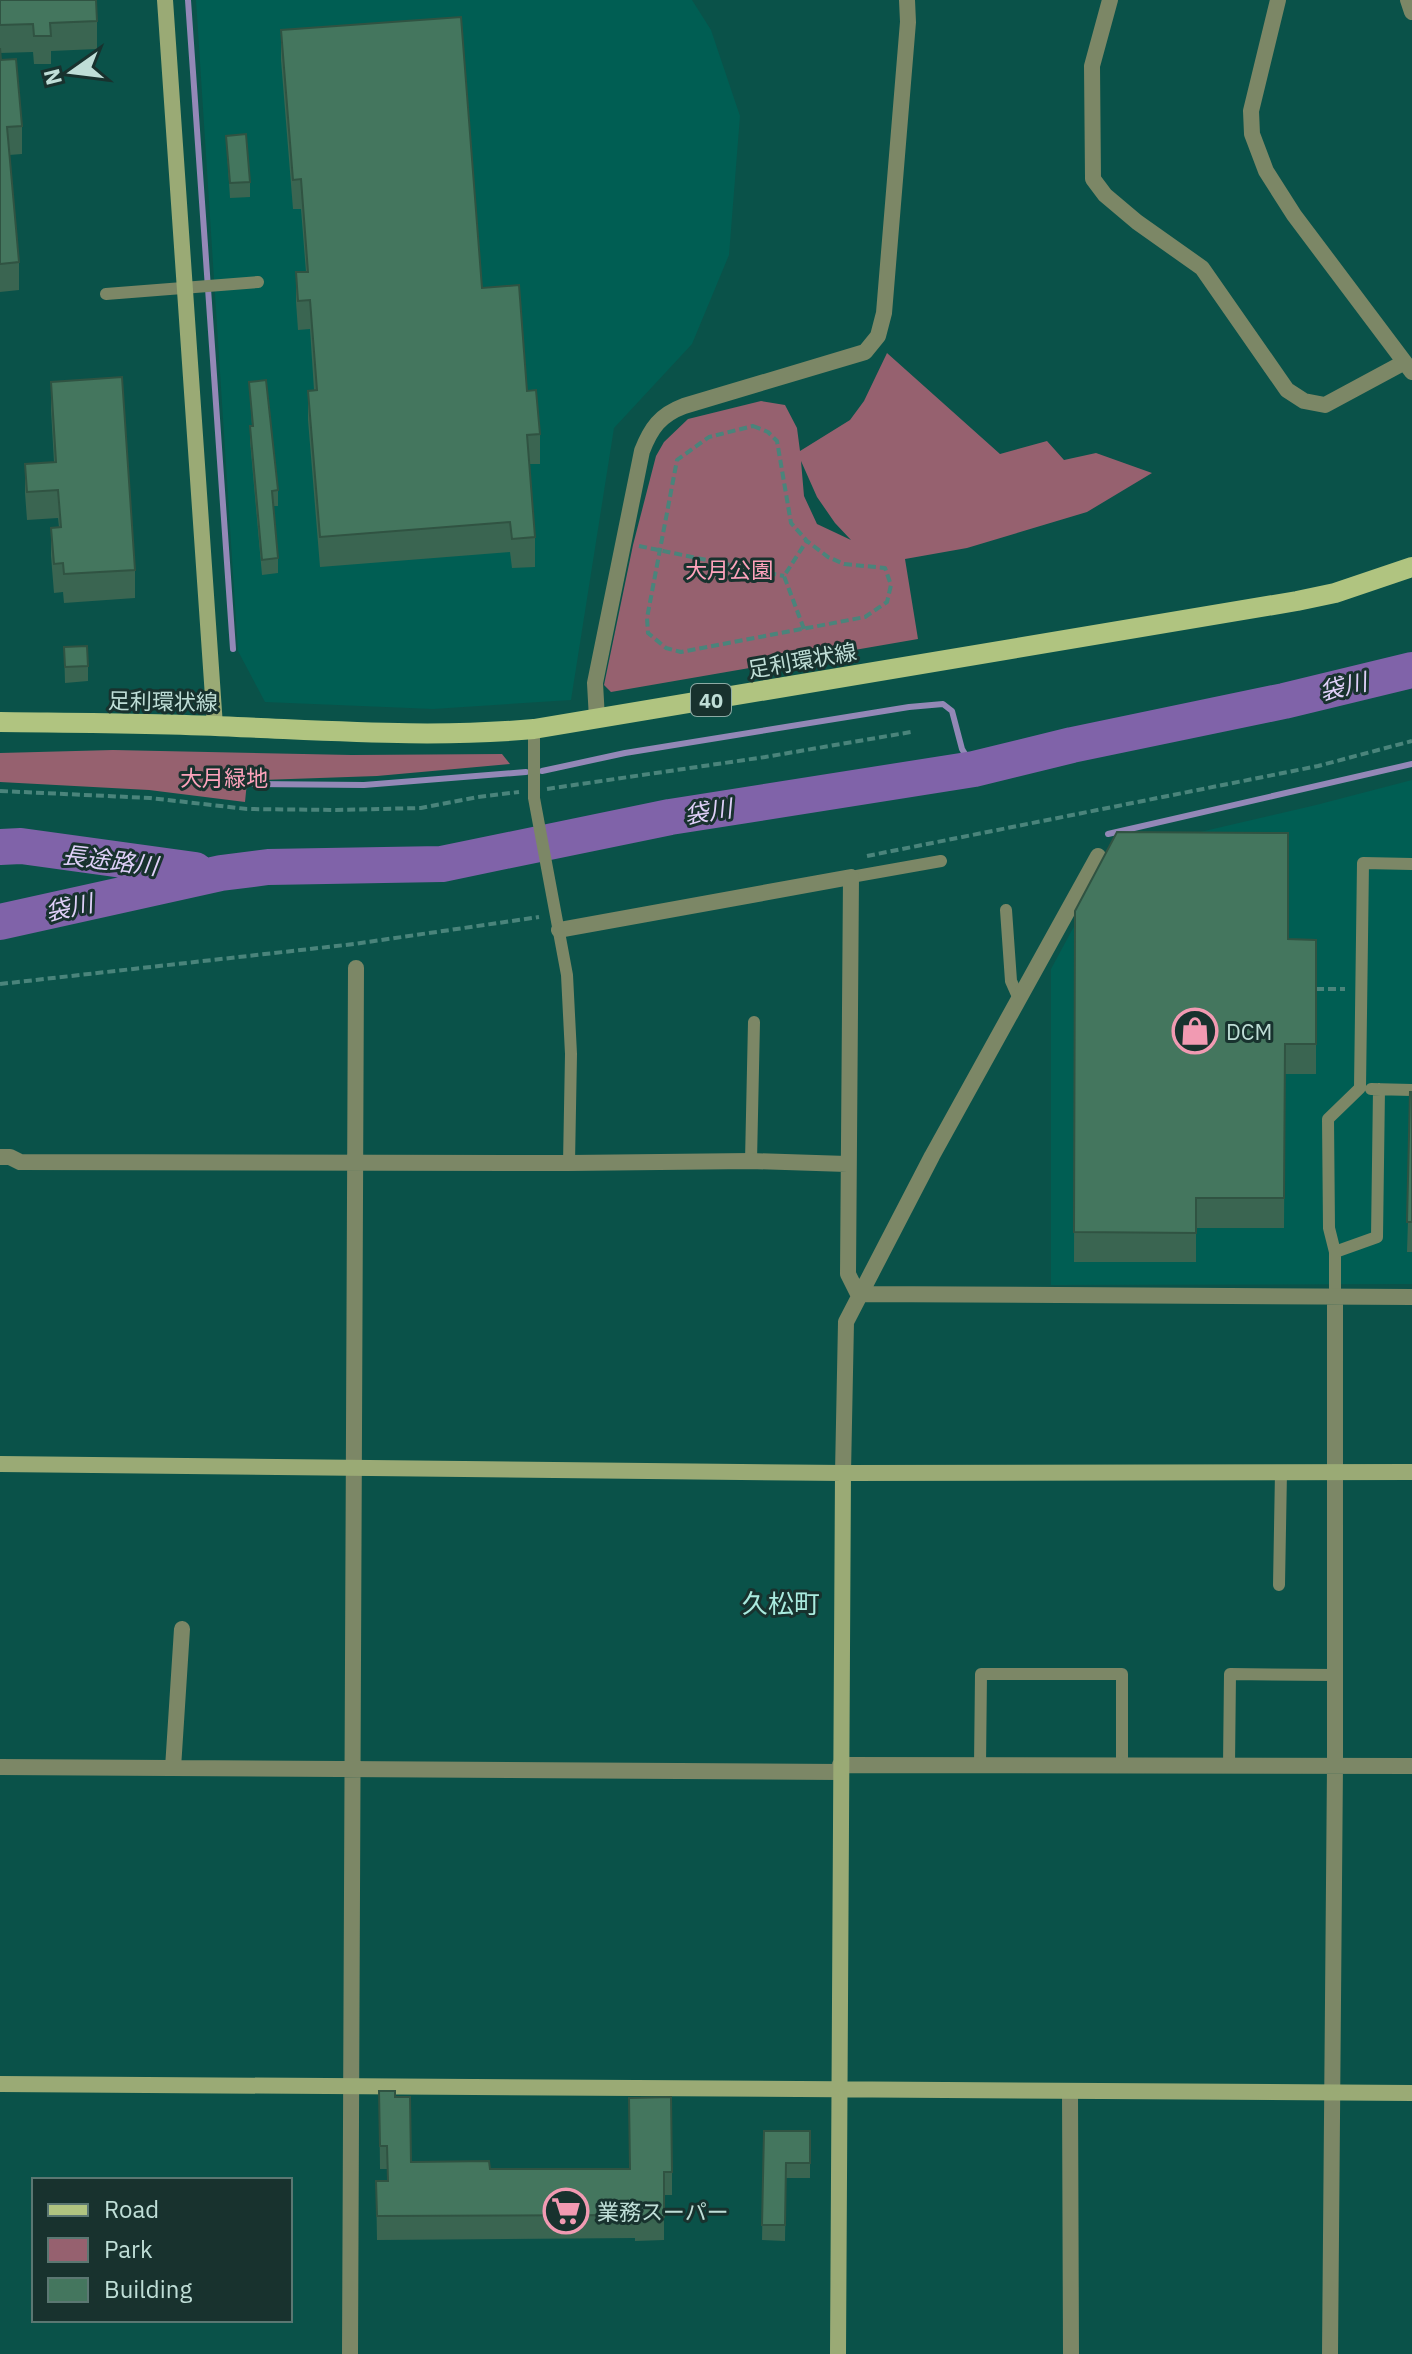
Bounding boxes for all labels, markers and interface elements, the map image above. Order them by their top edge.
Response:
north arrow [32,32,112,112]
text: N [36,66,68,88]
park label: 大月公園 [685,555,773,584]
street label: 足利環状線 [745,636,859,684]
water label: 袋川 [1316,664,1373,707]
road number: 40 [691,684,731,716]
street label: 足利環状線 [108,686,218,716]
park label: 大月緑地 [180,763,268,792]
water label: 袋川 [682,791,737,831]
water label: 長途路川 [60,838,163,882]
water label: 袋川 [42,886,99,928]
shop icon: DCM [1171,1007,1219,1055]
place label: DCM [1226,1017,1272,1046]
district label: 久松町 [742,1586,820,1620]
legend [32,2178,292,2322]
supermarket icon: 業務スーパー [542,2187,590,2235]
text: Road [104,2193,159,2225]
place label: 業務スーパー [597,2197,729,2226]
text: Park [104,2233,153,2265]
text: Building [104,2273,192,2305]

